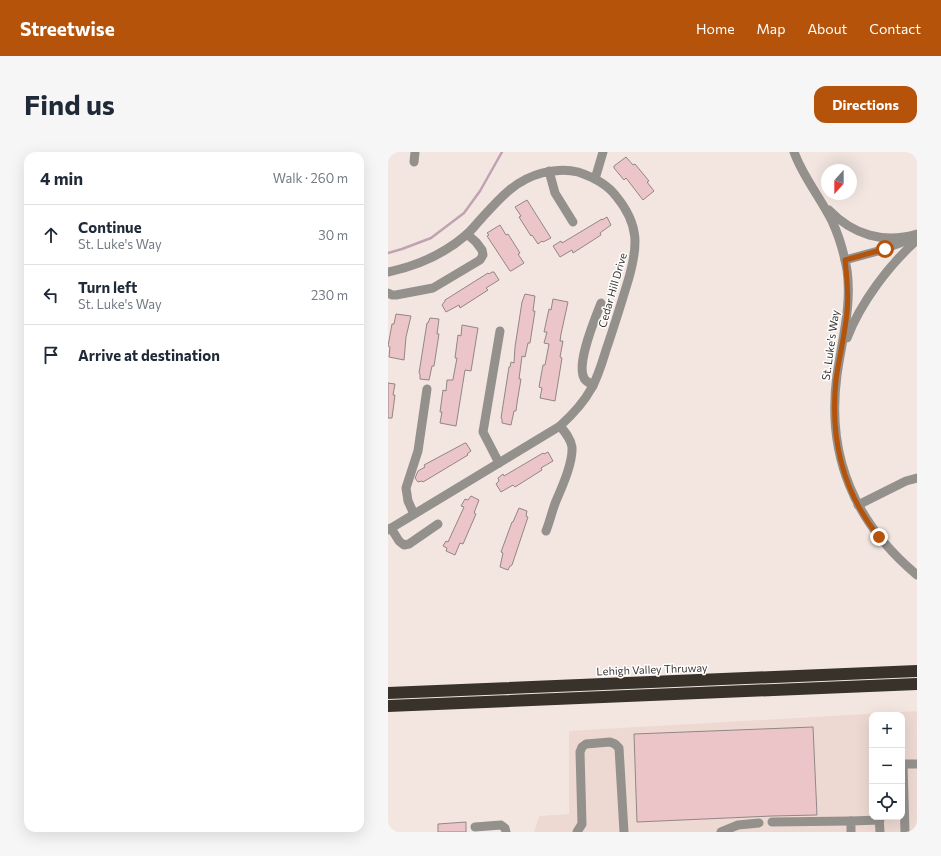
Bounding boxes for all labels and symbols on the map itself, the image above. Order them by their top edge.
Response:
north arrow [821,164,857,200]
route start [876,240,894,258]
street label: Cedar Hill Drive [595,251,629,329]
street label: St. Luke's Way [819,309,841,381]
route end [870,528,888,546]
street label: Lehigh Valley Thruway [596,661,708,677]

